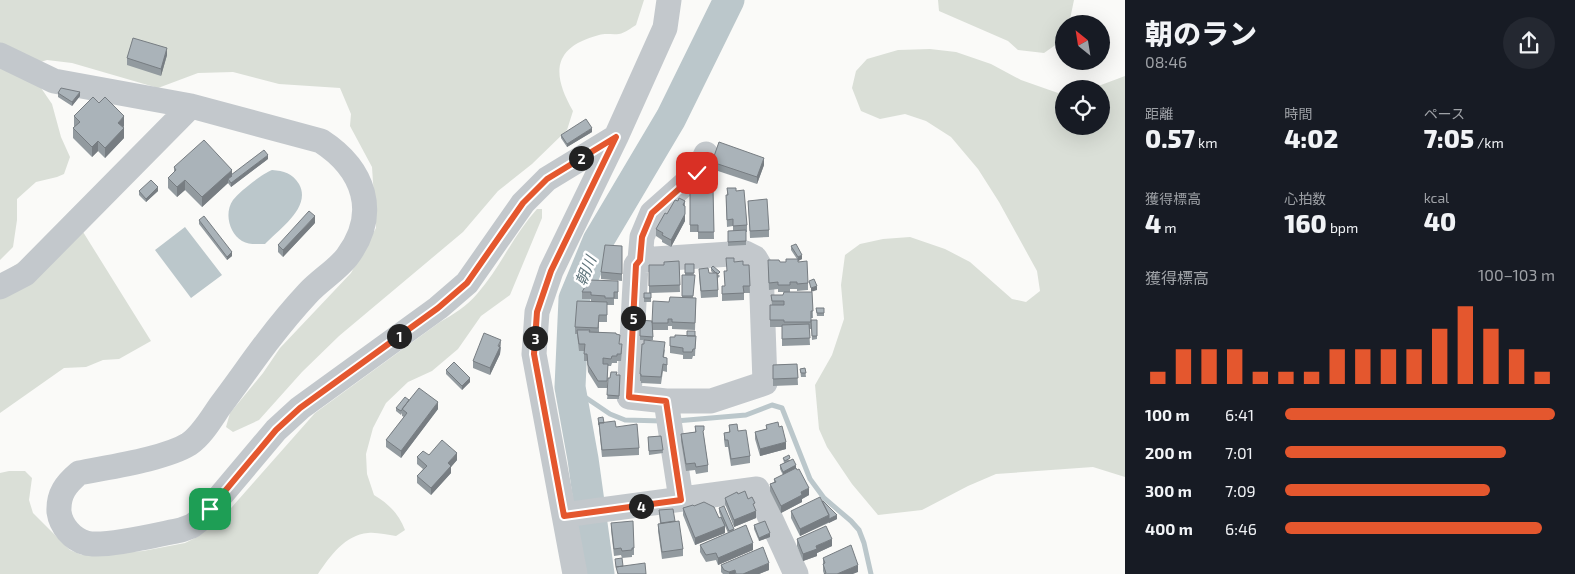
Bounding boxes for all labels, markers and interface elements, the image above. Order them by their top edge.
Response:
north arrow [1055,15,1110,70]
map controls [1055,15,1110,135]
text: 朝のラン [1145,16,1257,50]
button: share [1503,17,1555,69]
text: 08:46 [1145,52,1187,71]
button: locate [1055,80,1110,135]
text: 距離 [1145,105,1173,122]
text: 時間 [1284,105,1312,122]
text: ペース [1424,105,1465,122]
text: 0.57 [1145,123,1195,153]
text: 4:02 [1284,123,1338,153]
text: 7:05 [1424,123,1474,153]
text: km [1195,134,1217,151]
text: /km [1474,134,1504,151]
pin: 2 [568,146,594,170]
text: 2 [577,150,586,167]
pin [676,152,718,194]
icon: check [683,159,711,187]
text: kcal [1424,189,1449,206]
text: 獲得標高 [1145,190,1201,207]
text: 心拍数 [1284,190,1326,207]
text: 40 [1424,206,1456,236]
text: 4 [1145,208,1161,238]
text: 160 [1284,208,1327,238]
text: m [1161,219,1177,236]
text: bpm [1327,219,1358,236]
water label: 朝川 [571,251,600,288]
text: 100–103 m [1478,265,1555,284]
text: 獲得標高 [1145,268,1209,287]
pin: 5 [620,306,646,330]
text: 5 [630,310,637,327]
pin: 1 [386,324,412,348]
pin: 3 [522,326,548,350]
text: 1 [396,328,403,345]
text: 3 [532,330,539,347]
text: 100 m [1145,405,1190,424]
text: 6:41 [1225,405,1254,424]
text: 200 m [1145,443,1192,462]
text: 7:01 [1225,443,1253,462]
text: 300 m [1145,481,1192,500]
text: 7:09 [1225,481,1256,500]
pin [189,488,231,530]
pin: 4 [628,494,654,518]
icon: arrive [196,495,224,523]
text: 4 [637,498,646,515]
text: 400 m [1145,519,1193,538]
text: 6:46 [1225,519,1257,538]

